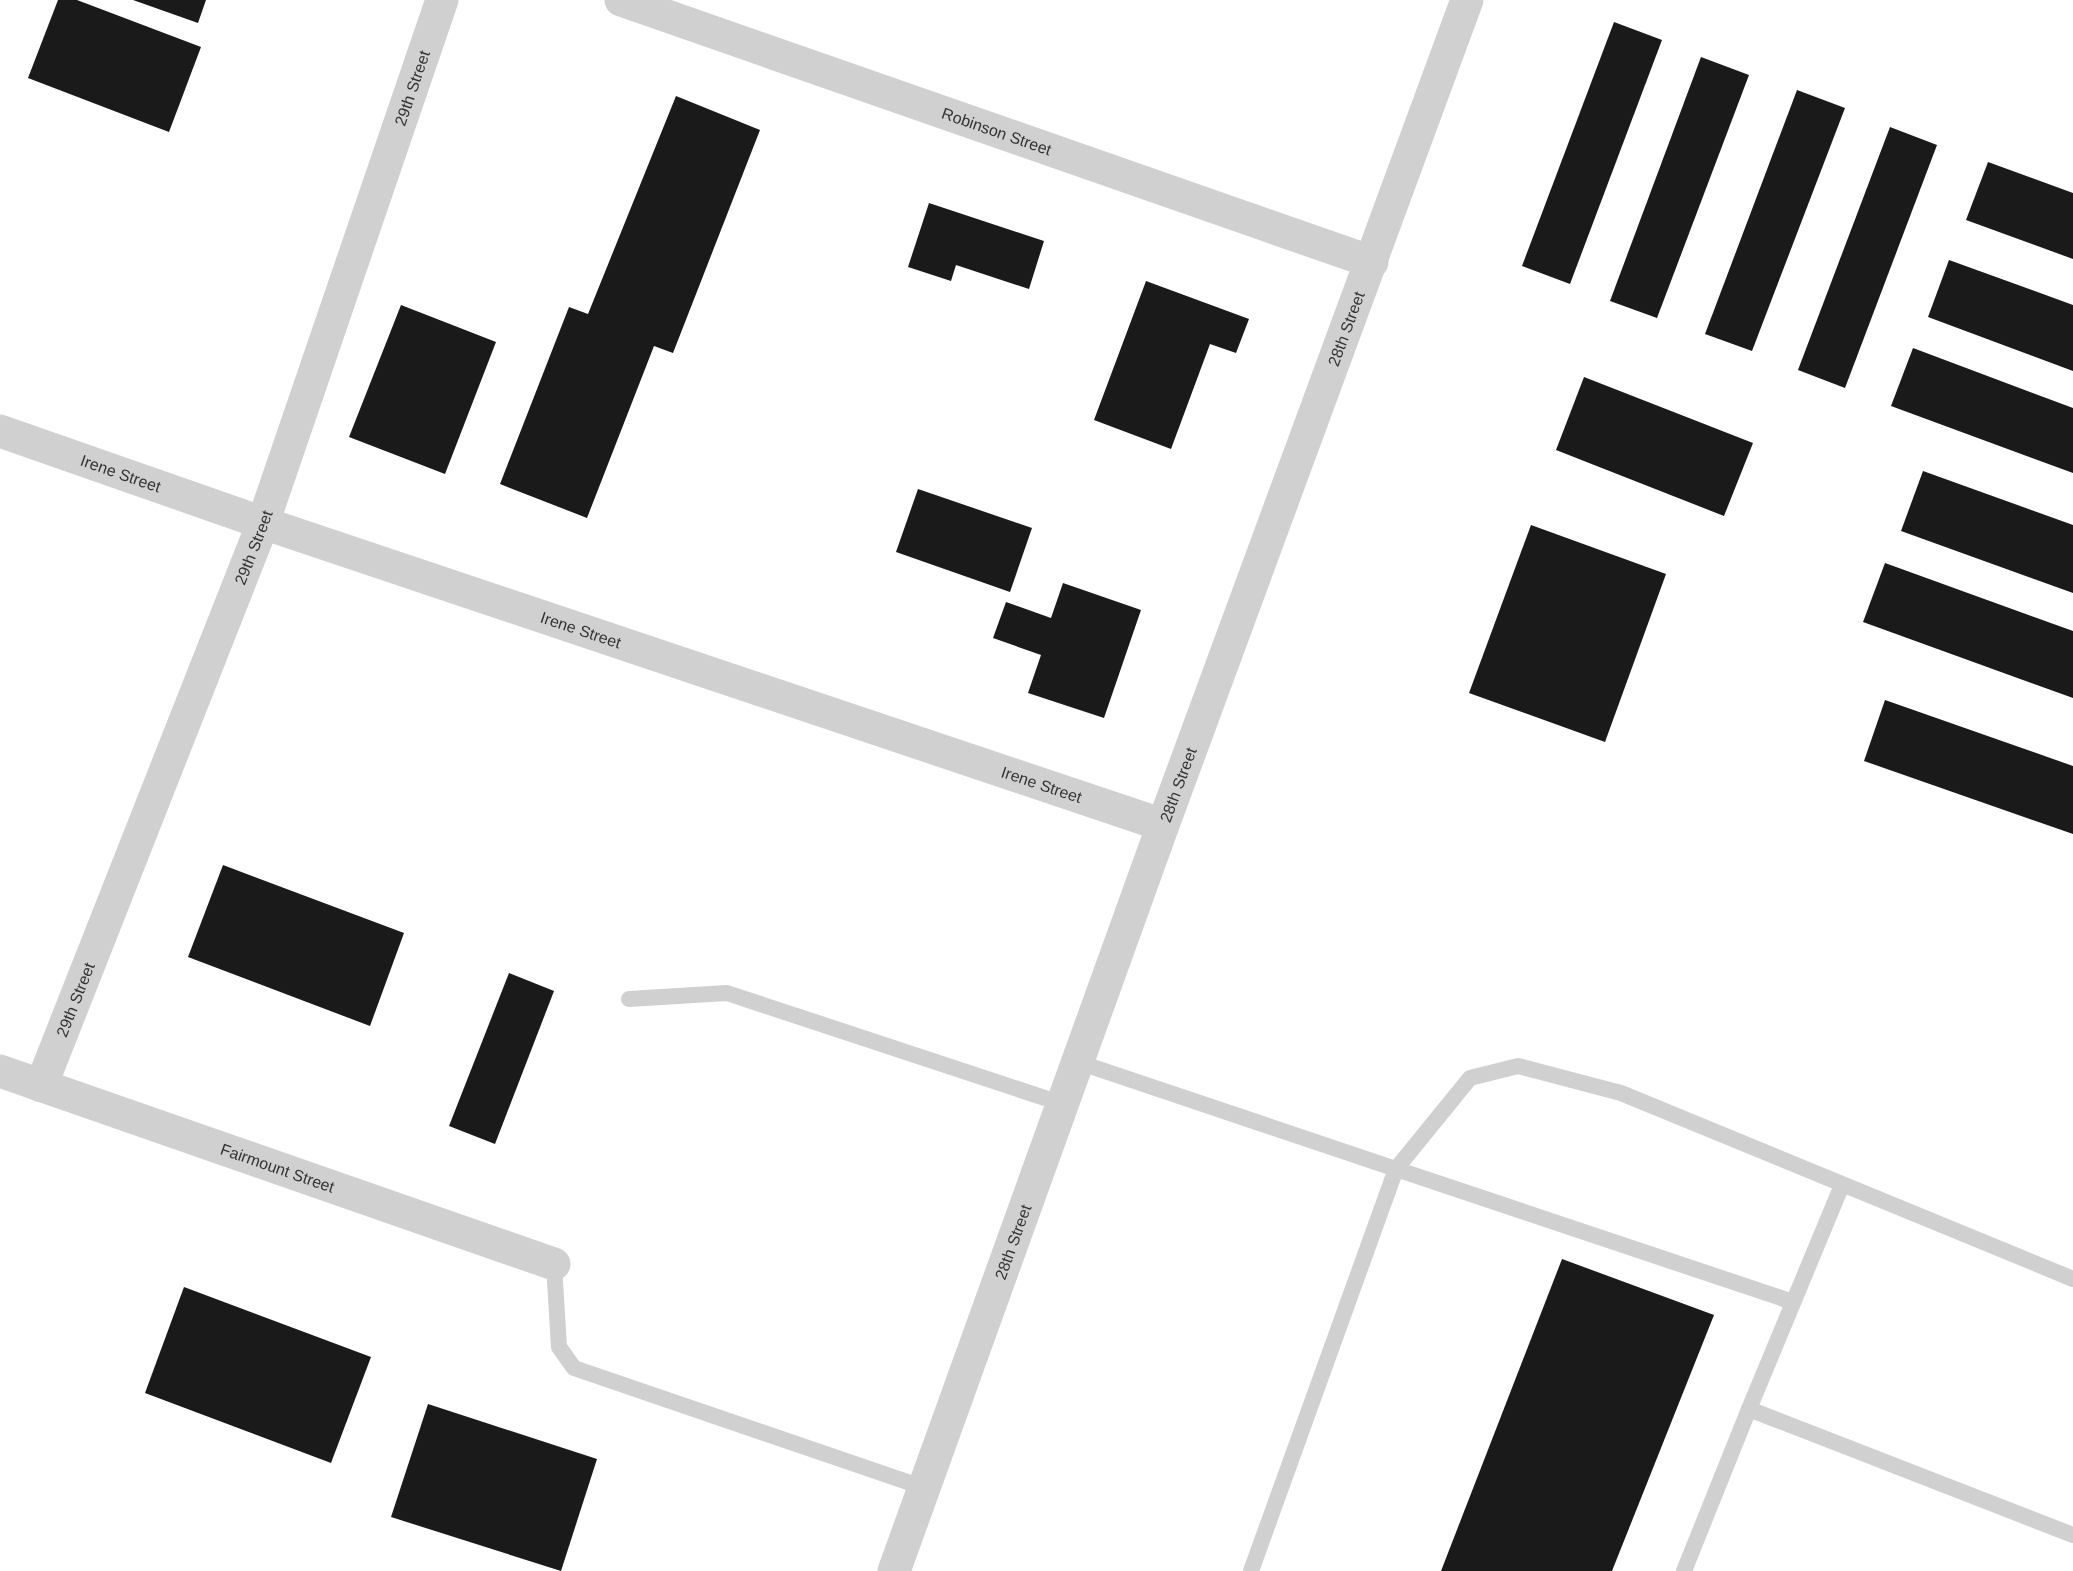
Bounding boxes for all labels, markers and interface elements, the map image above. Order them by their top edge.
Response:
street label: 29th Street [391,48,433,128]
street label: Robinson Street [940,104,1054,158]
street label: 28th Street [1324,288,1368,368]
street label: Irene Street [79,451,164,495]
street label: 29th Street [231,507,275,587]
street label: Irene Street [539,608,624,651]
street label: 28th Street [1156,744,1200,824]
street label: Irene Street [999,763,1085,806]
street label: 29th Street [53,959,98,1039]
street label: Fairmount Street [219,1140,337,1196]
street label: 28th Street [991,1202,1034,1281]

